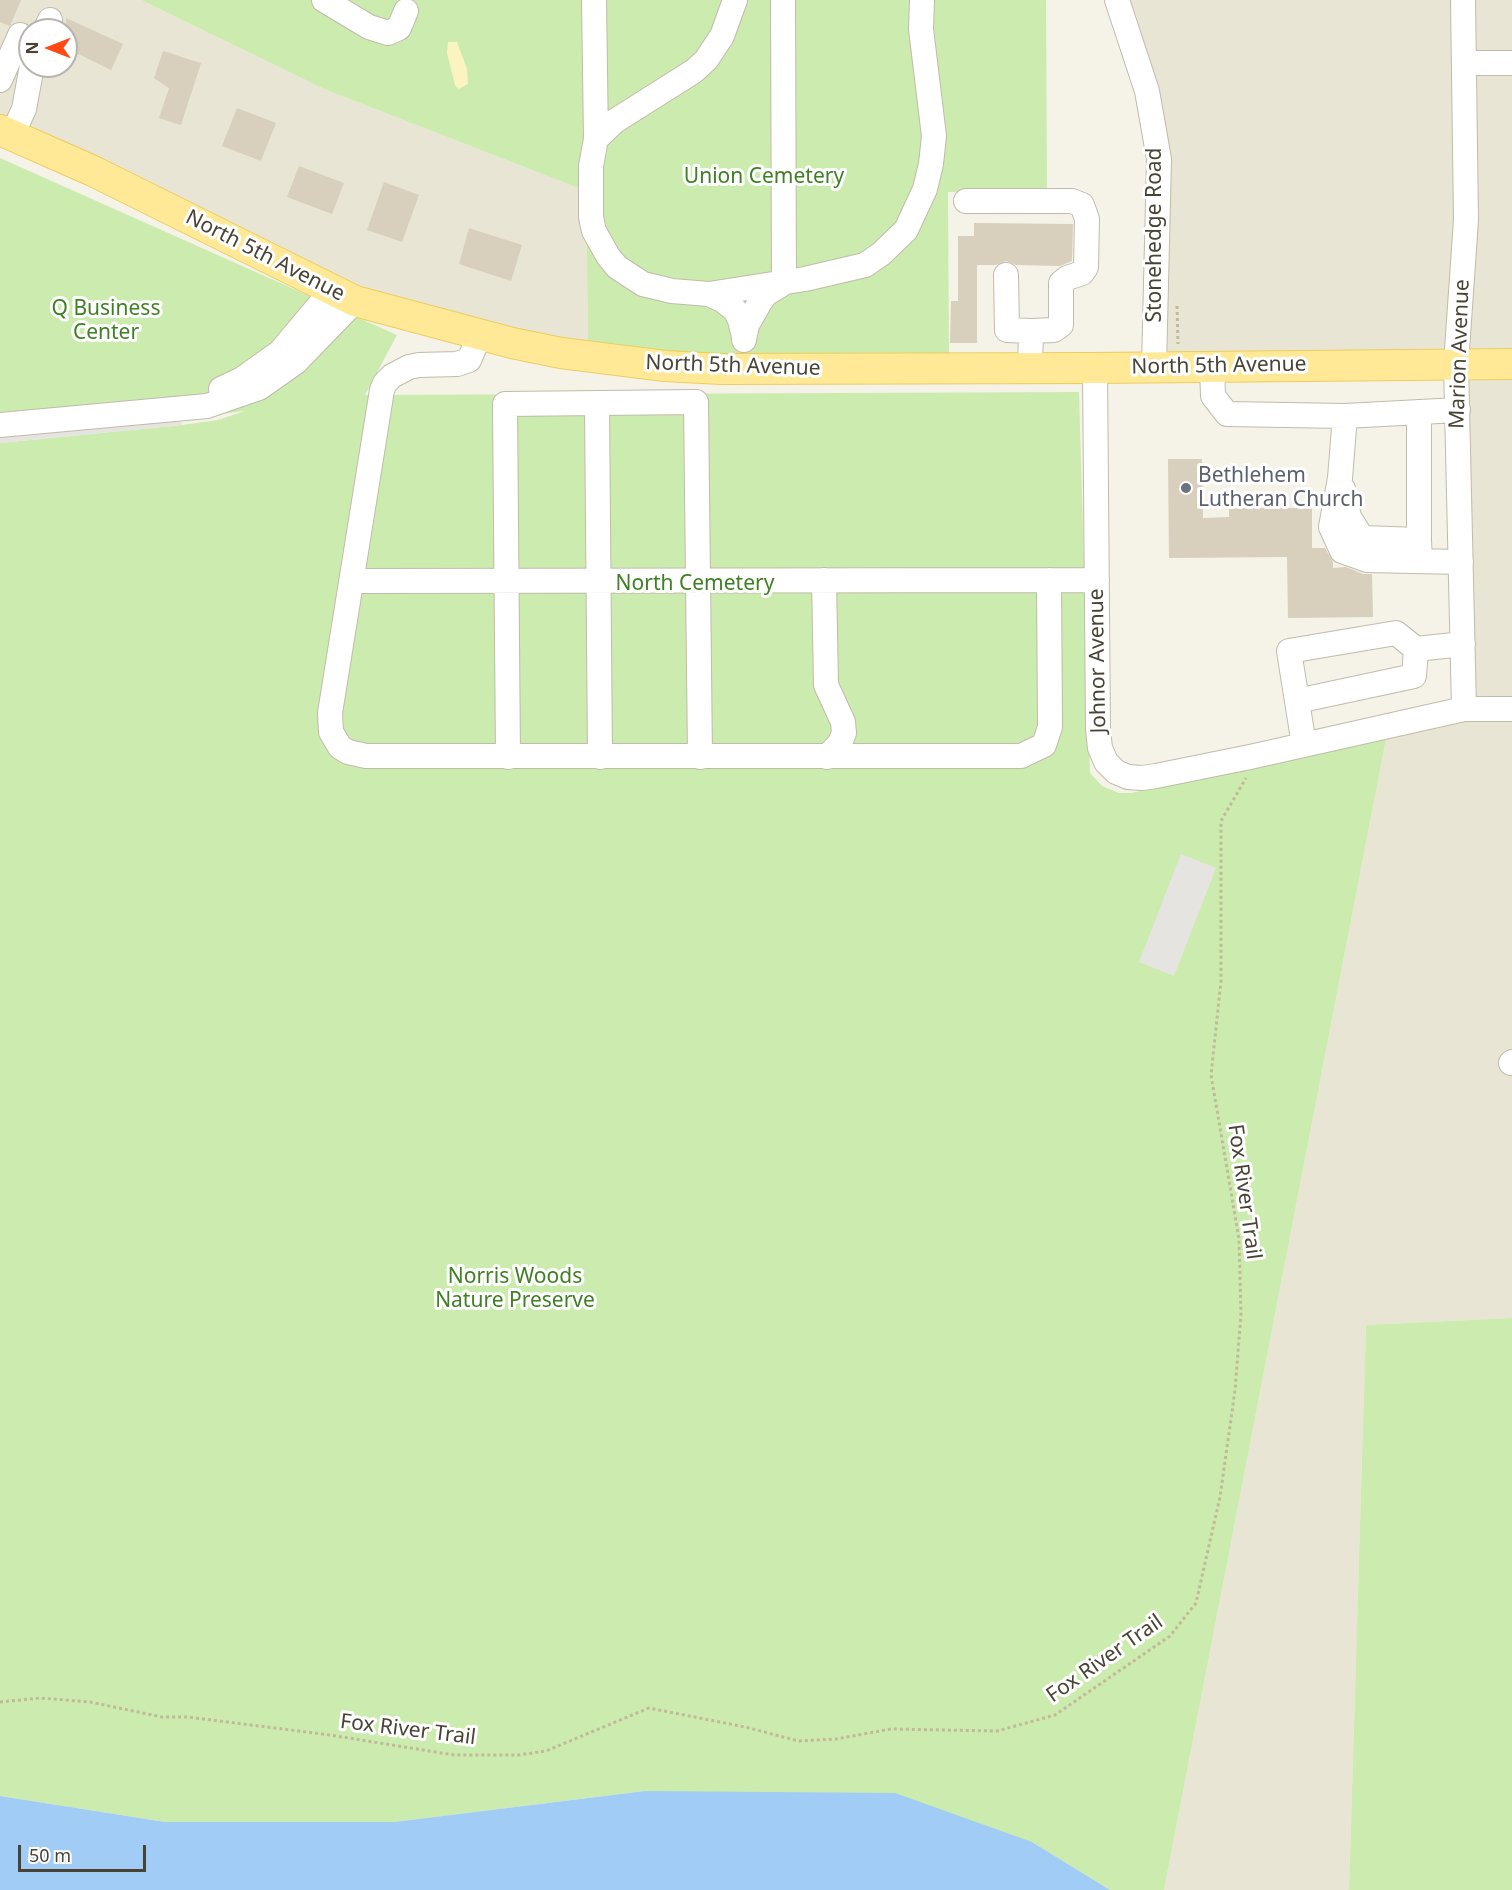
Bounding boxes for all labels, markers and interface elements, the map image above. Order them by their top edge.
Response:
north arrow [18,18,78,78]
text: N [21,42,43,55]
street label: Stonehedge Road [1142,147,1168,323]
park label: Union Cemetery [684,164,844,190]
street label: North 5th Avenue [181,205,349,307]
street label: Marion Avenue [1445,279,1475,429]
park label: Q Business Center [52,296,160,346]
street label: North 5th Avenue [645,350,821,382]
street label: North 5th Avenue [1131,352,1307,380]
place label: Bethlehem Lutheran Church [1198,463,1363,513]
marker: Bethlehem Lutheran Church [1179,481,1193,495]
park label: North Cemetery [616,571,774,597]
street label: Johnor Avenue [1084,588,1112,734]
street label: Fox River Trail [1222,1123,1266,1261]
park label: Norris Woods Nature Preserve [435,1264,595,1314]
street label: Fox River Trail [1042,1610,1168,1708]
street label: Fox River Trail [339,1709,477,1751]
scale bar [21,1833,148,1871]
text: 50 m [29,1843,71,1867]

